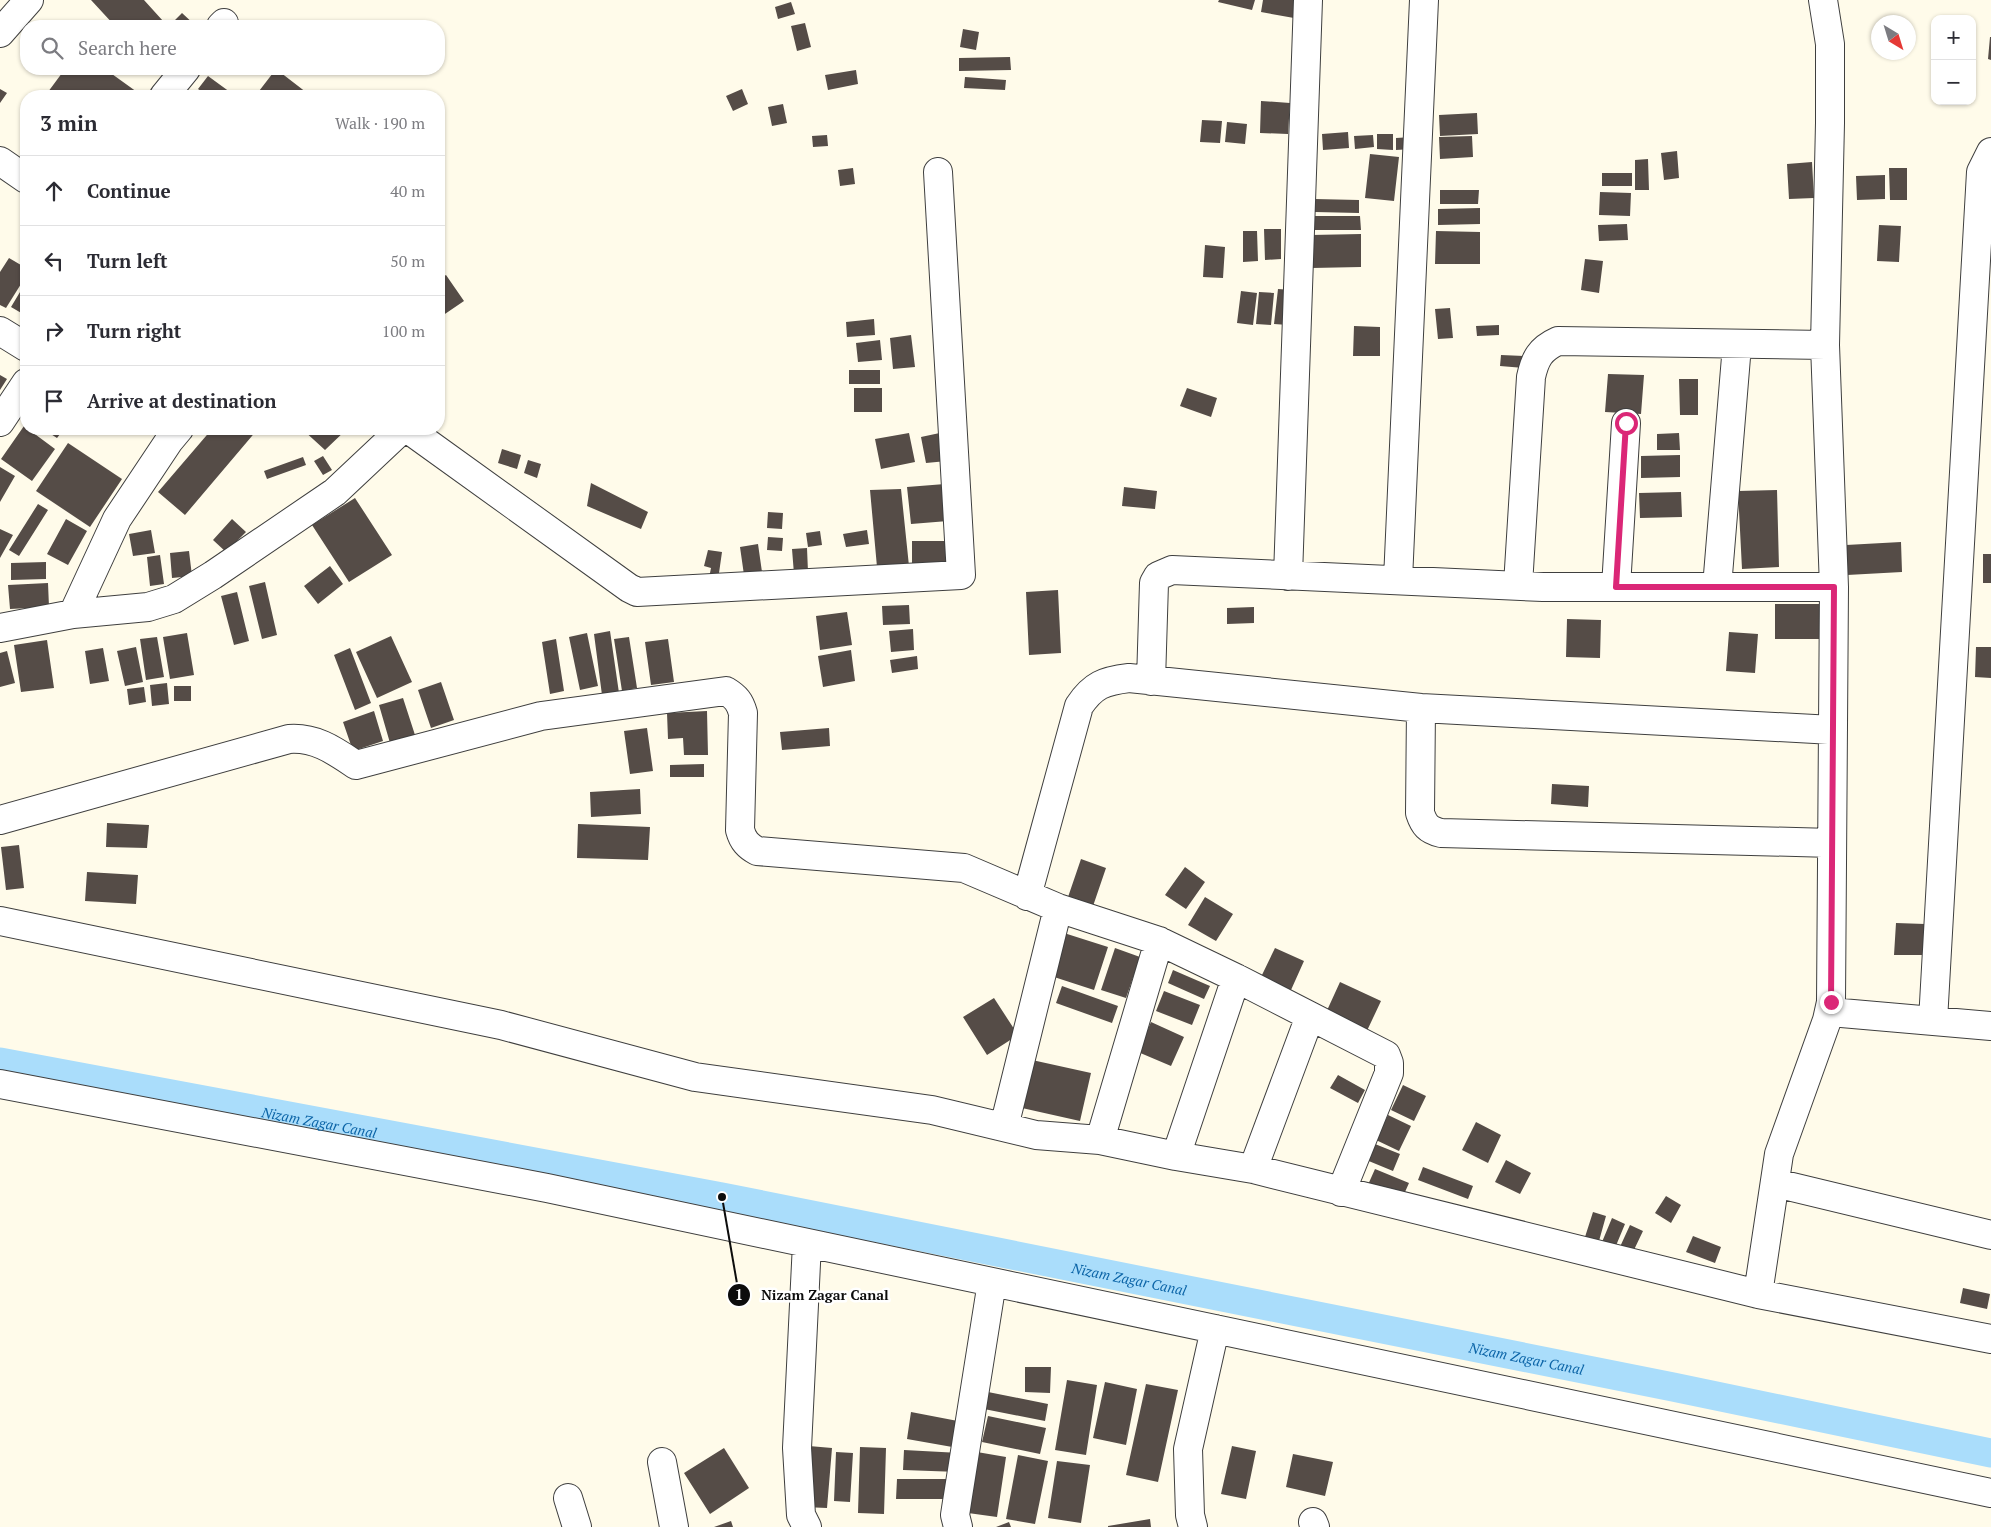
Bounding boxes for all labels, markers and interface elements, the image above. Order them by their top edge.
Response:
north arrow [1871,15,1916,60]
map controls [1931,15,1976,105]
button: + [1931,15,1976,60]
search box [20,20,445,75]
icon: search [38,34,66,62]
text: Search here [78,35,177,60]
button: − [1931,60,1976,105]
text: 3 min [40,109,97,137]
text: Walk · 190 m [335,112,425,134]
icon: ahead [40,177,68,205]
text: Continue [87,178,171,203]
text: 40 m [390,180,425,202]
icon: left [40,247,68,275]
text: Turn left [87,248,168,273]
text: 50 m [390,250,425,272]
icon: right [40,317,68,345]
text: Turn right [87,318,181,343]
text: 100 m [382,320,425,342]
icon: arrive [40,387,68,415]
text: Arrive at destination [87,388,276,413]
route start [1615,412,1638,435]
route end [1820,991,1843,1014]
water label: Nizam Zagar Canal [259,1101,379,1142]
water label: Nizam Zagar Canal [1069,1257,1189,1299]
callout: Nizam Zagar Canal [726,1280,899,1309]
text: 1 [735,1284,743,1304]
text: Nizam Zagar Canal [761,1285,889,1304]
water label: Nizam Zagar Canal [1467,1337,1586,1379]

